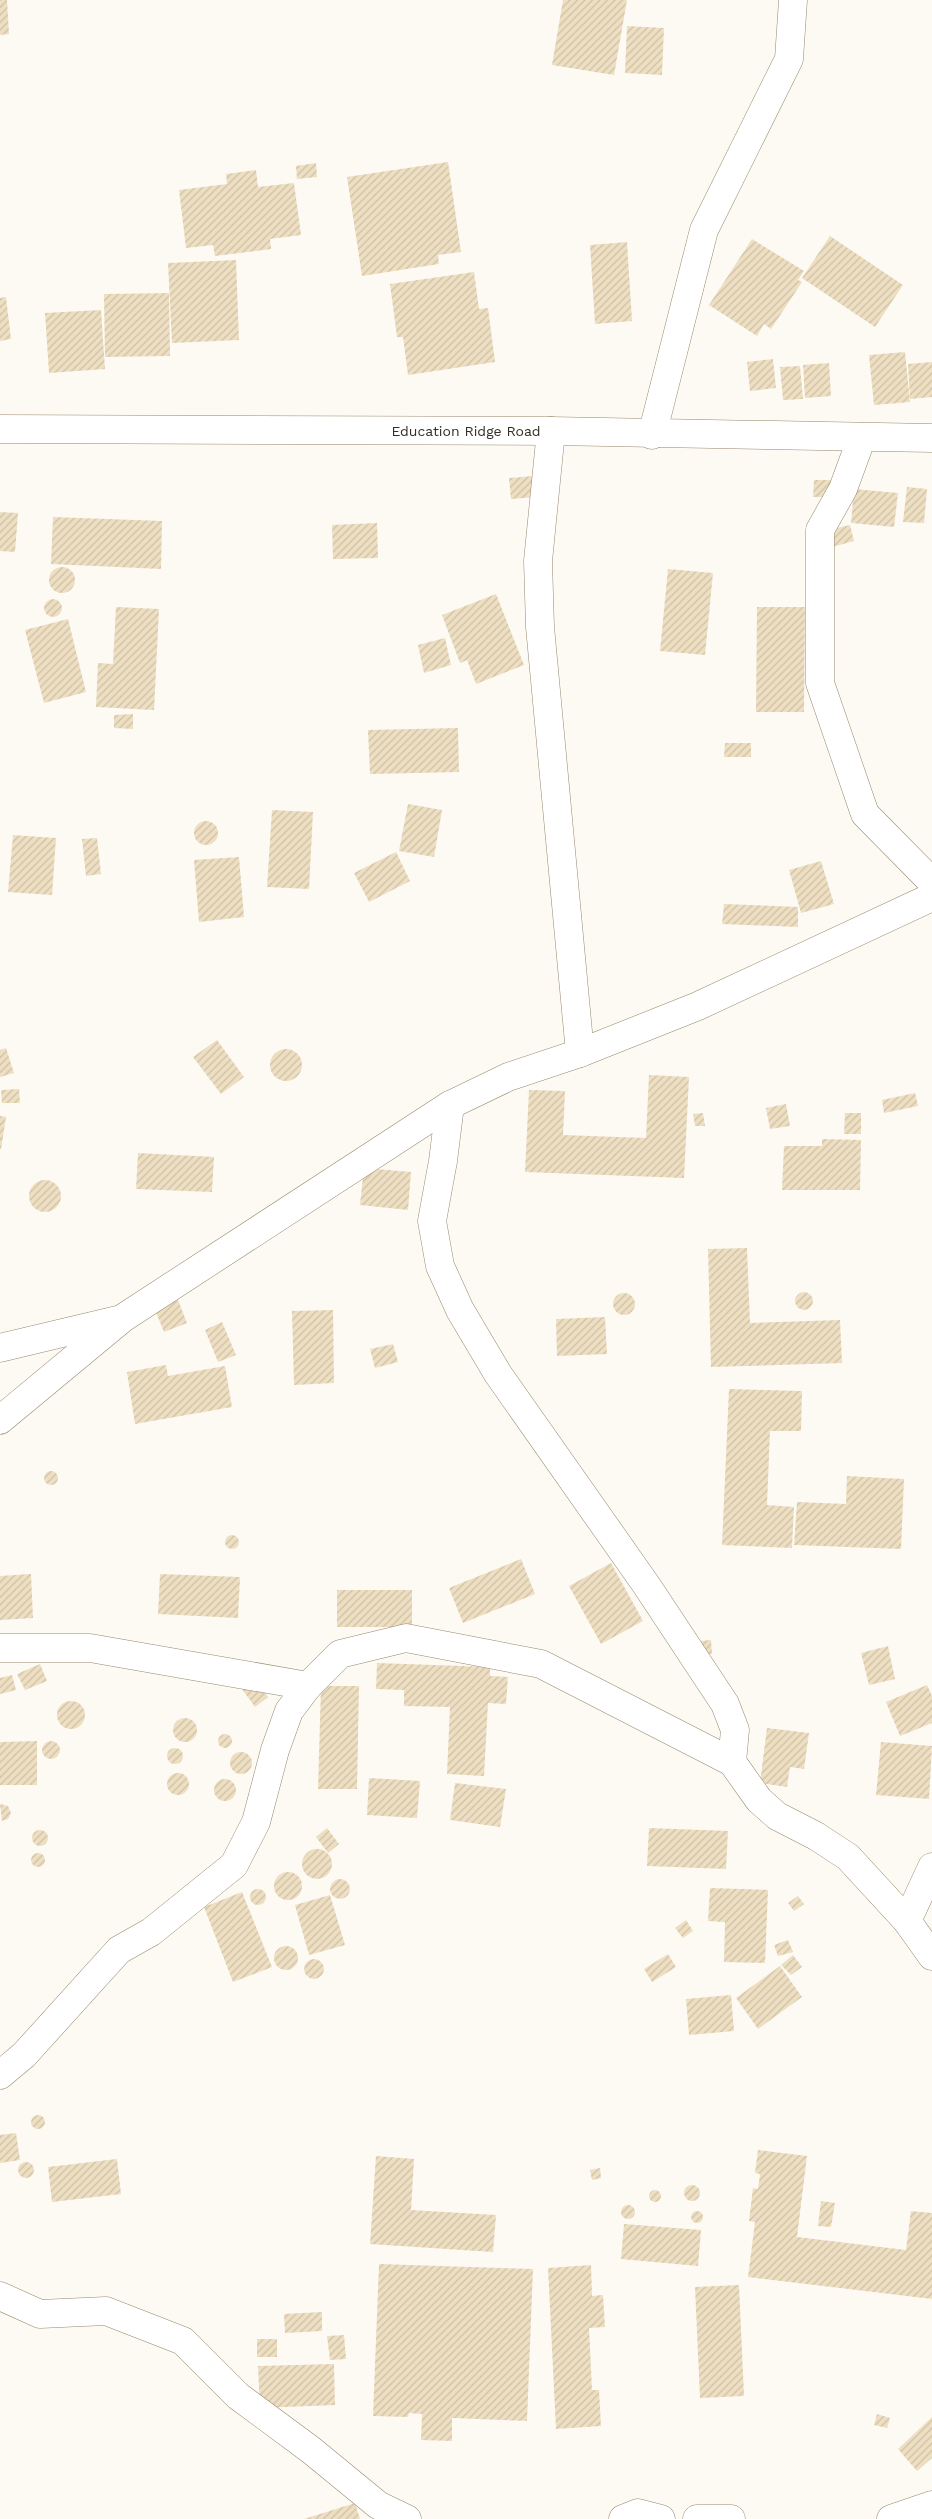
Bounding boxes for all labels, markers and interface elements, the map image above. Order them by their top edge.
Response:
street label: Education Ridge Road [391,423,541,439]

